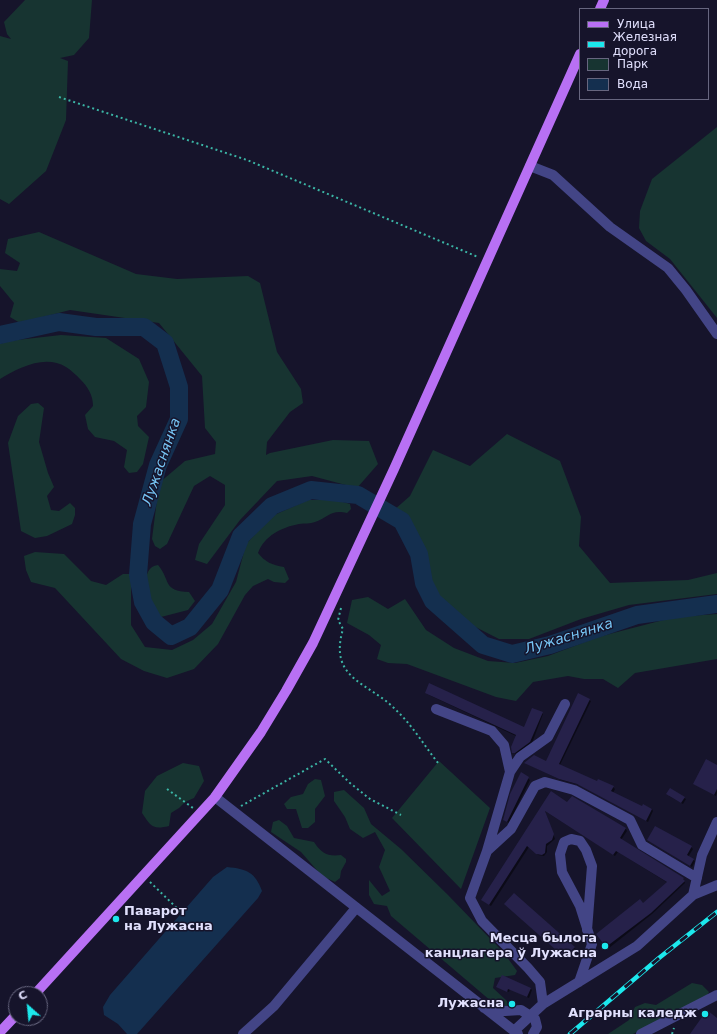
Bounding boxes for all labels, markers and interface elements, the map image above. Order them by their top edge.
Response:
legend [579,8,709,100]
text: Улица [617,17,655,31]
text: Железная дорога [613,30,677,58]
text: Парк [617,57,648,71]
text: Вода [617,77,648,91]
water label: Лужаснянка [139,416,185,508]
water label: Лужаснянка [523,616,615,658]
place label: Паварот на Лужасна [124,904,213,935]
marker: Паварот на Лужасна [111,914,121,924]
place label: Месца былога канцлагера ў Лужасна [425,931,597,962]
marker: Месца былога канцлагера ў Лужасна [600,941,610,951]
north arrow [8,986,48,1026]
text: С [16,988,29,1003]
place label: Лужасна [438,996,504,1012]
marker: Лужасна [507,999,517,1009]
place label: Аграрны каледж [568,1006,697,1022]
marker: Аграрны каледж [700,1009,710,1019]

